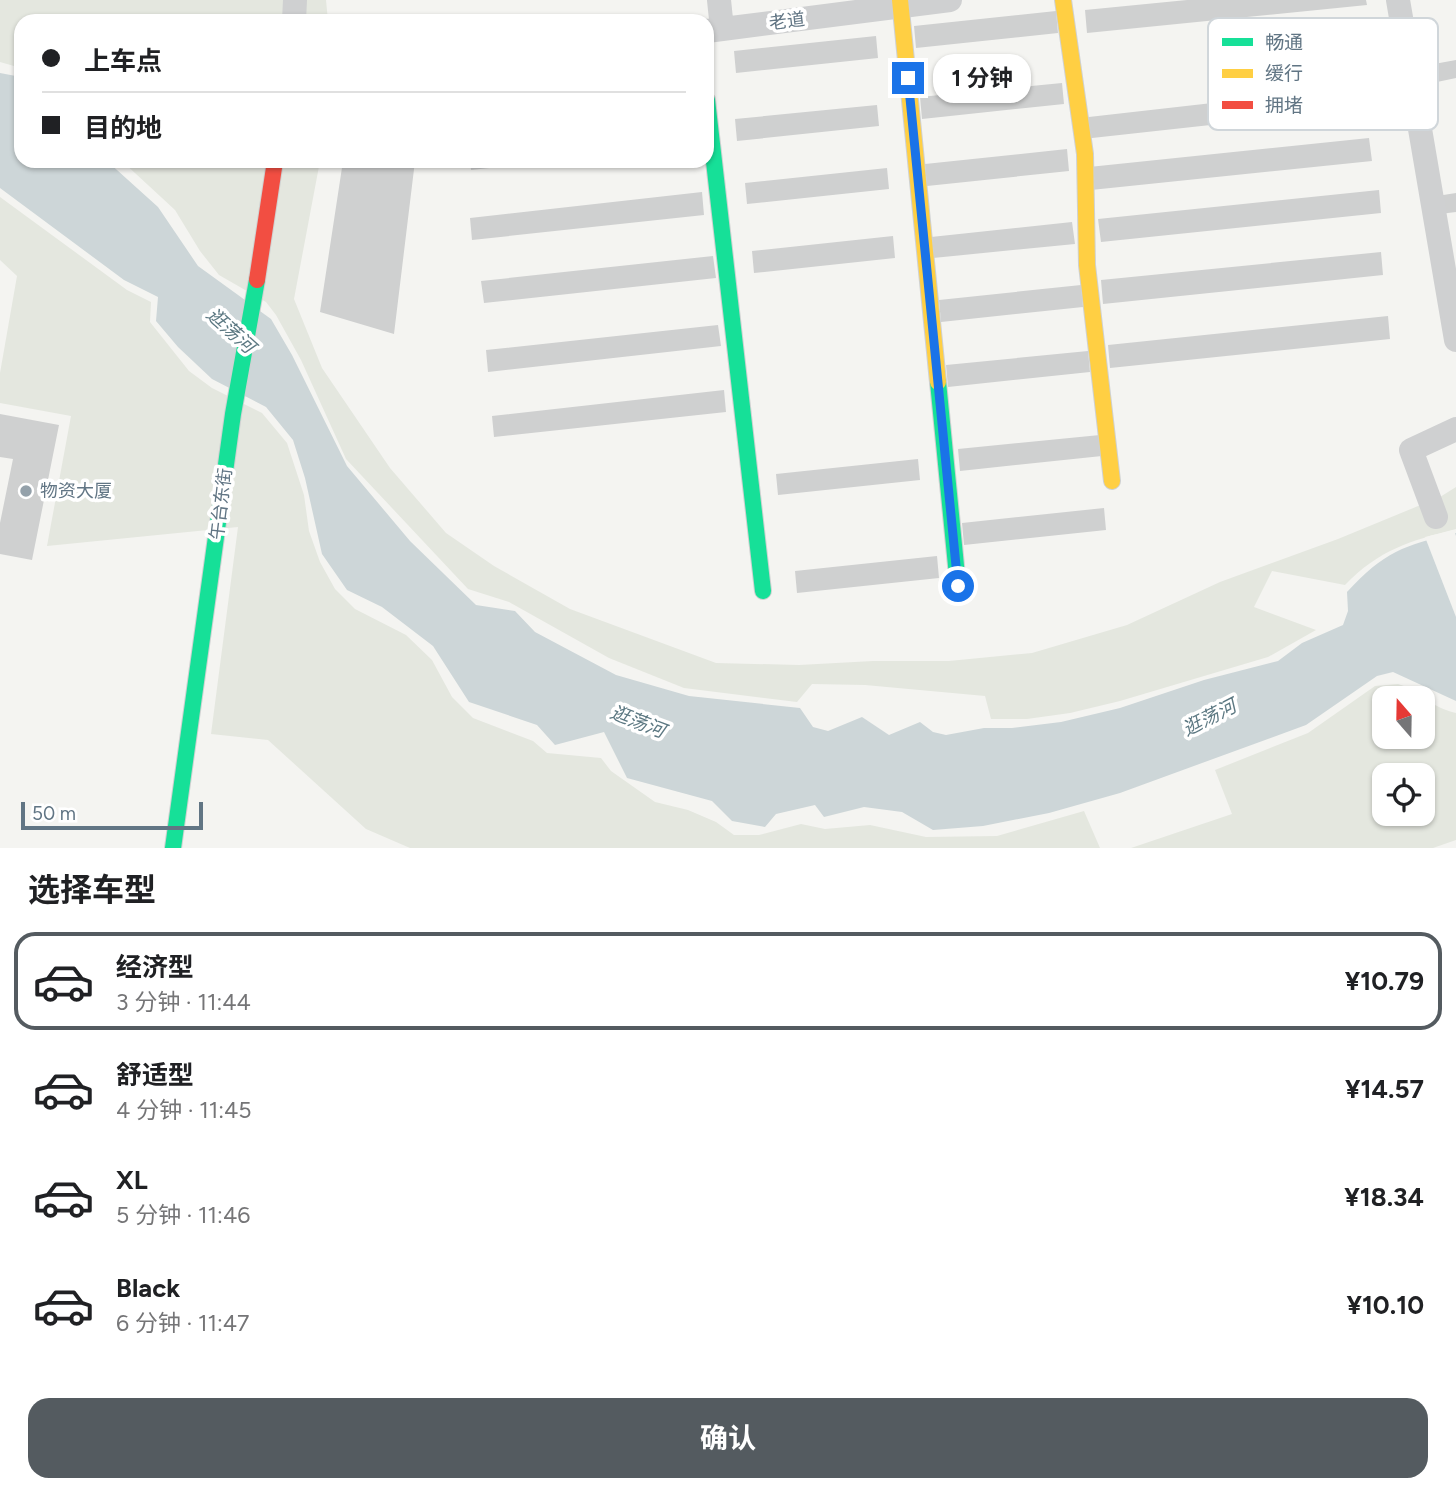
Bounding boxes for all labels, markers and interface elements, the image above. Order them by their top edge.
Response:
street label: 老道 [768,8,806,34]
legend [1208,18,1438,130]
text: 畅通 [1265,31,1303,54]
text: 上车点 [84,45,162,77]
callout: 1 分钟 [932,54,1030,102]
route end [892,62,924,94]
text: 缓行 [1265,62,1303,85]
text: 1 分钟 [951,64,1013,92]
text: 拥堵 [1265,94,1303,117]
text: 目的地 [84,112,162,144]
water label: 逛荡河 [202,303,263,361]
street label: 午台东街 [206,467,236,541]
place label: 物资大厦 [40,480,112,502]
marker: 物资大厦 [18,483,34,499]
route start [942,570,974,602]
north arrow [1372,686,1435,749]
map controls [1372,686,1435,826]
water label: 逛荡河 [1179,692,1243,741]
water label: 逛荡河 [607,701,672,744]
button: locate [1372,763,1435,826]
scale bar [21,799,203,831]
text: 50 m [32,802,76,825]
text: 选择车型 [28,871,156,909]
icon: car [32,950,95,1013]
text: 经济型 [116,951,194,983]
text: ¥10.79 [1345,965,1424,997]
text: 3 分钟 · 11:44 [116,988,251,1016]
icon: car [32,1058,95,1121]
text: 舒适型 [116,1059,194,1091]
text: ¥14.57 [1345,1073,1424,1105]
text: 4 分钟 · 11:45 [116,1096,252,1124]
text: XL [116,1164,148,1196]
icon: car [32,1166,95,1229]
text: ¥18.34 [1344,1181,1424,1213]
text: 5 分钟 · 11:46 [116,1201,250,1229]
text: Black [116,1272,180,1304]
icon: car [32,1274,95,1337]
text: ¥10.10 [1346,1289,1424,1321]
text: 6 分钟 · 11:47 [116,1309,249,1337]
button: 确认 [28,1398,1428,1478]

